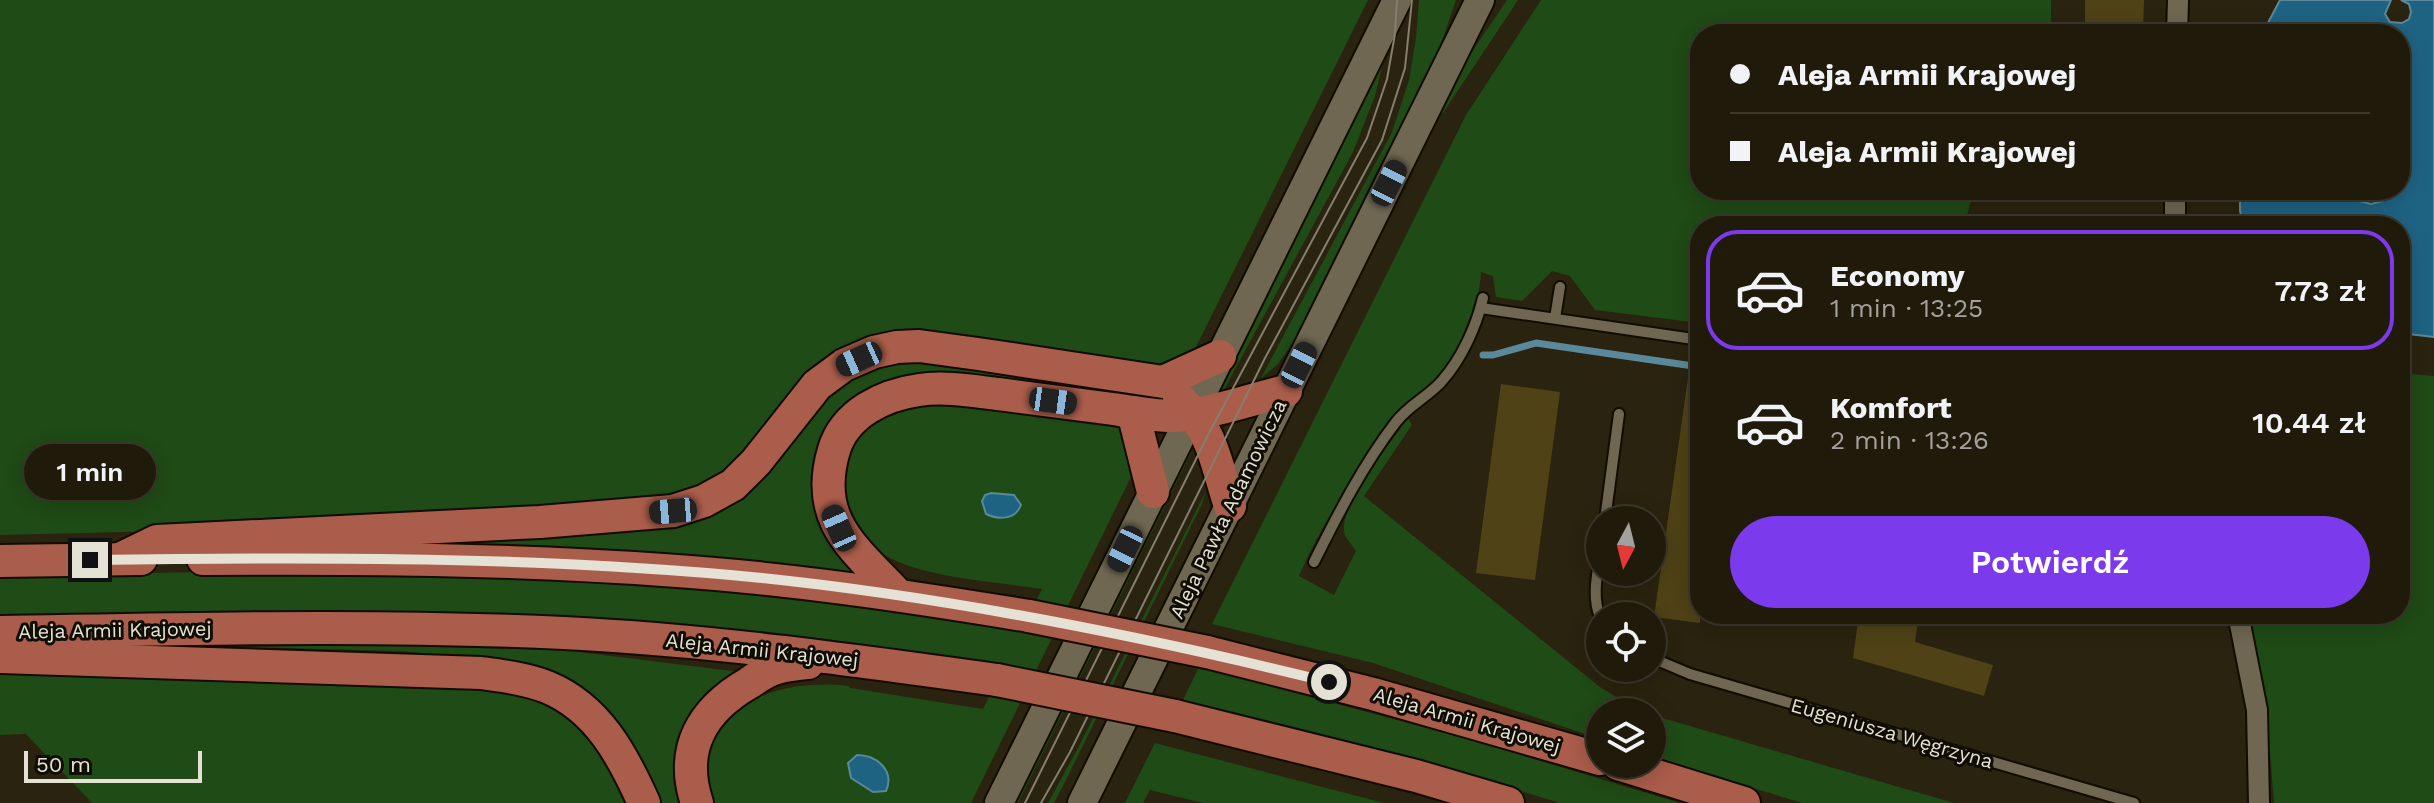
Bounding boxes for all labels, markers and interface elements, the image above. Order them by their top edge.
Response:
text: Aleja Armii Krajowej [1778,57,2076,92]
text: Aleja Armii Krajowej [1778,134,2076,169]
car [1367,156,1411,210]
icon: car [1734,254,1806,326]
text: Economy [1830,258,1965,293]
text: 7.73 zł [2275,273,2366,308]
text: 1 min · 13:25 [1830,293,1983,323]
car [832,338,886,380]
car [1277,338,1321,392]
car [1028,386,1078,416]
icon: car [1734,386,1806,458]
text: Komfort [1830,390,1952,425]
street label: Aleja Pawła Adamowicza [1164,396,1292,622]
text: 10.44 zł [2252,405,2366,440]
text: 2 min · 13:26 [1830,425,1989,455]
callout: 1 min [24,444,156,500]
text: 1 min [57,457,123,487]
car [648,497,698,525]
car [818,501,860,555]
north arrow [1586,506,1666,586]
map controls [1586,506,1666,778]
button: Potwierdź [1730,516,2370,608]
car [1104,522,1146,576]
route end [72,542,108,578]
button: locate [1586,602,1666,682]
street label: Aleja Armii Krajowej [18,616,212,644]
street label: Aleja Armii Krajowej [665,628,859,672]
route start [1311,664,1347,700]
street label: Aleja Armii Krajowej [1371,682,1563,758]
street label: Eugeniusza Węgrzyna [1788,693,1996,773]
button: layers [1586,698,1666,778]
scale bar [24,747,202,783]
text: 50 m [36,752,91,777]

